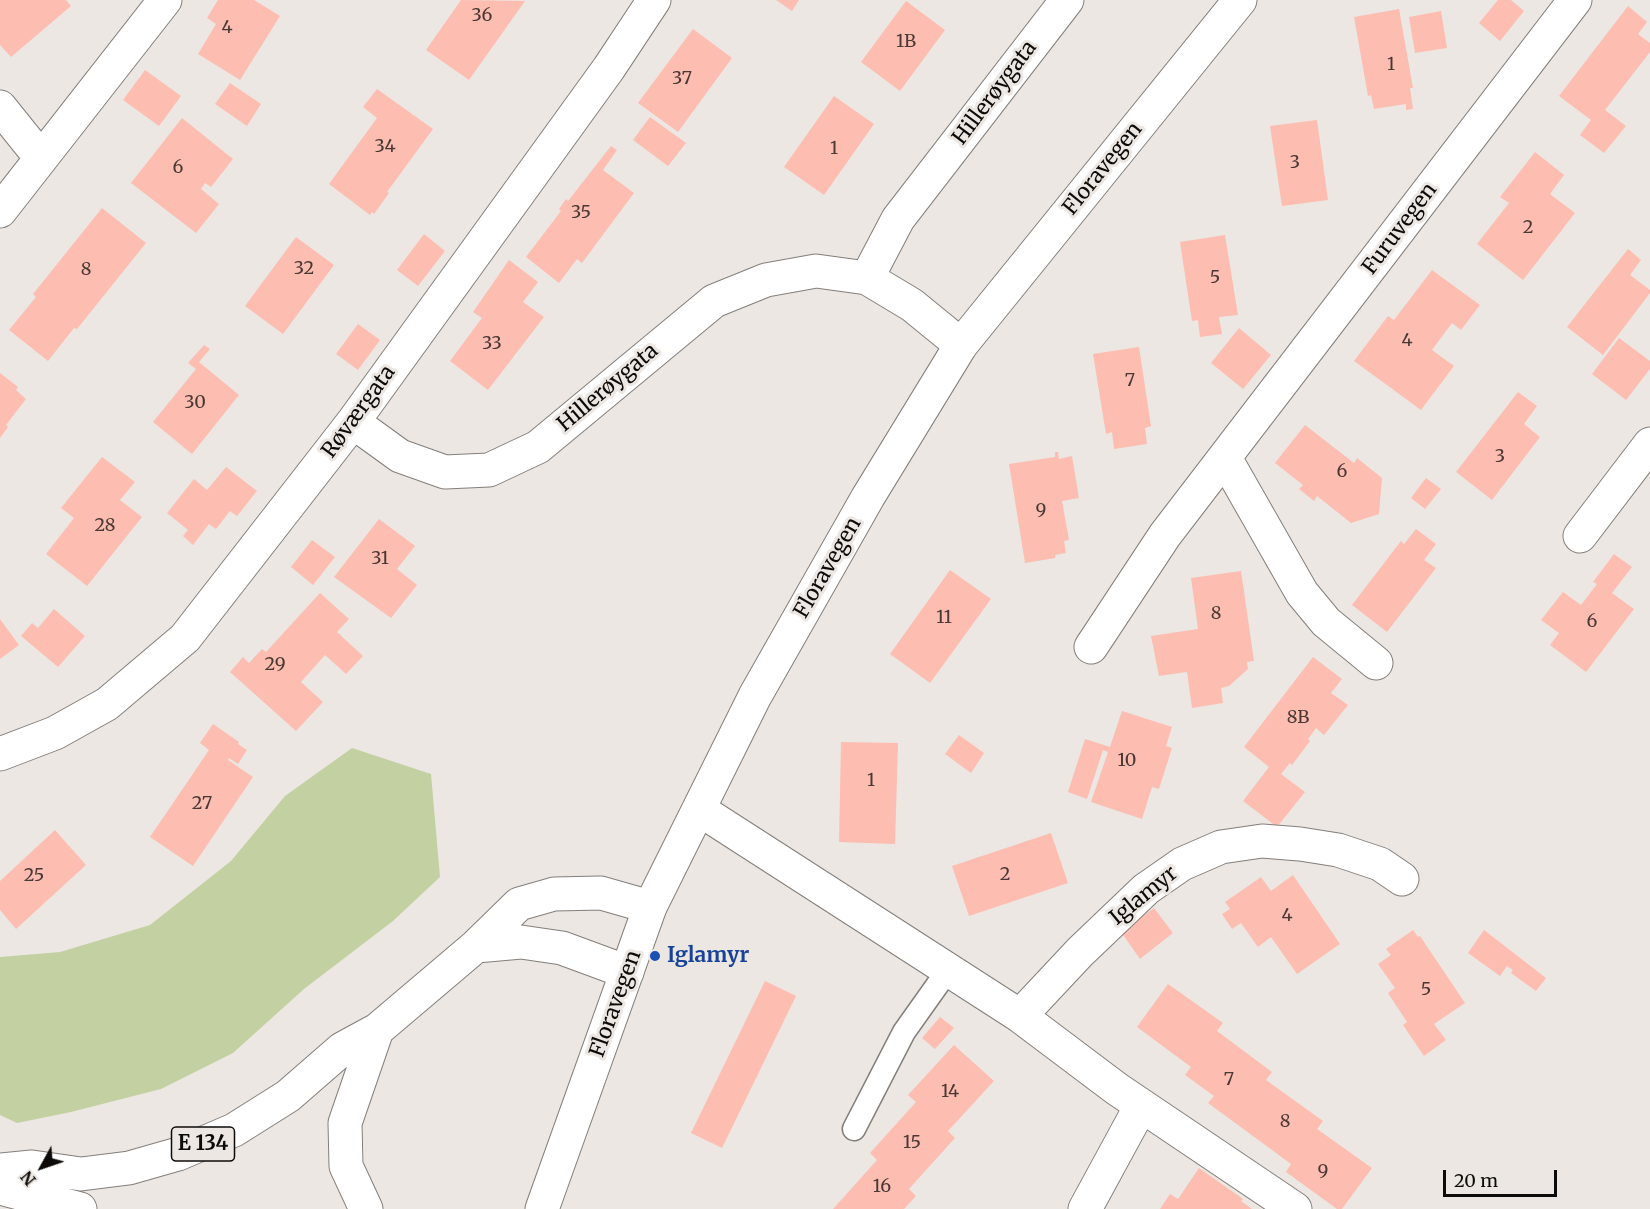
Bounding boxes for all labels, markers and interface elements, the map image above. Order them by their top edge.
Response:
house number: 36 [472,5,492,27]
house number: 4 [221,17,233,39]
house number: 1B [896,31,916,53]
street label: Hillerøygata [948,36,1042,150]
house number: 1 [1387,54,1395,76]
house number: 37 [672,68,692,90]
street label: Floravegen [1058,118,1148,220]
house number: 34 [374,136,396,158]
house number: 1 [830,138,838,160]
house number: 3 [1290,152,1300,174]
house number: 6 [173,157,183,179]
street label: Furuvegen [1357,178,1443,280]
house number: 35 [571,202,591,224]
house number: 2 [1523,217,1533,239]
house number: 32 [294,258,314,280]
house number: 8 [81,259,91,281]
house number: 5 [1210,267,1220,289]
house number: 4 [1401,330,1413,352]
house number: 33 [482,333,502,355]
street label: Hillerøygata [552,339,664,437]
street label: Røværgata [317,361,401,463]
house number: 7 [1125,370,1135,392]
house number: 30 [184,392,206,414]
house number: 3 [1495,446,1505,468]
house number: 6 [1337,461,1347,483]
house number: 9 [1036,500,1046,522]
street label: Floravegen [789,513,867,623]
house number: 28 [94,515,116,537]
house number: 31 [371,548,389,570]
house number: 8 [1211,603,1221,625]
house number: 11 [936,607,952,629]
house number: 6 [1587,611,1597,633]
house number: 29 [264,654,286,676]
house number: 8B [1287,707,1309,729]
house number: 10 [1118,750,1136,772]
house number: 1 [867,770,875,792]
house number: 27 [192,793,212,815]
street label: Iglamyr [1105,861,1183,931]
house number: 2 [1000,864,1010,886]
house number: 25 [24,865,44,887]
house number: 4 [1281,905,1293,927]
place label: Iglamyr [667,943,749,969]
street label: Floravegen [585,947,647,1061]
marker: Iglamyr [648,949,662,963]
house number: 5 [1421,979,1431,1001]
house number: 7 [1224,1069,1234,1091]
house number: 14 [941,1081,959,1103]
house number: 8 [1280,1111,1290,1133]
road number: E 134 [172,1127,234,1161]
house number: 15 [903,1132,921,1154]
north arrow [12,1137,72,1197]
scale bar [1446,1158,1560,1196]
house number: 9 [1318,1161,1328,1183]
text: N [16,1167,40,1190]
text: 20 m [1454,1169,1498,1192]
house number: 16 [873,1176,891,1198]

